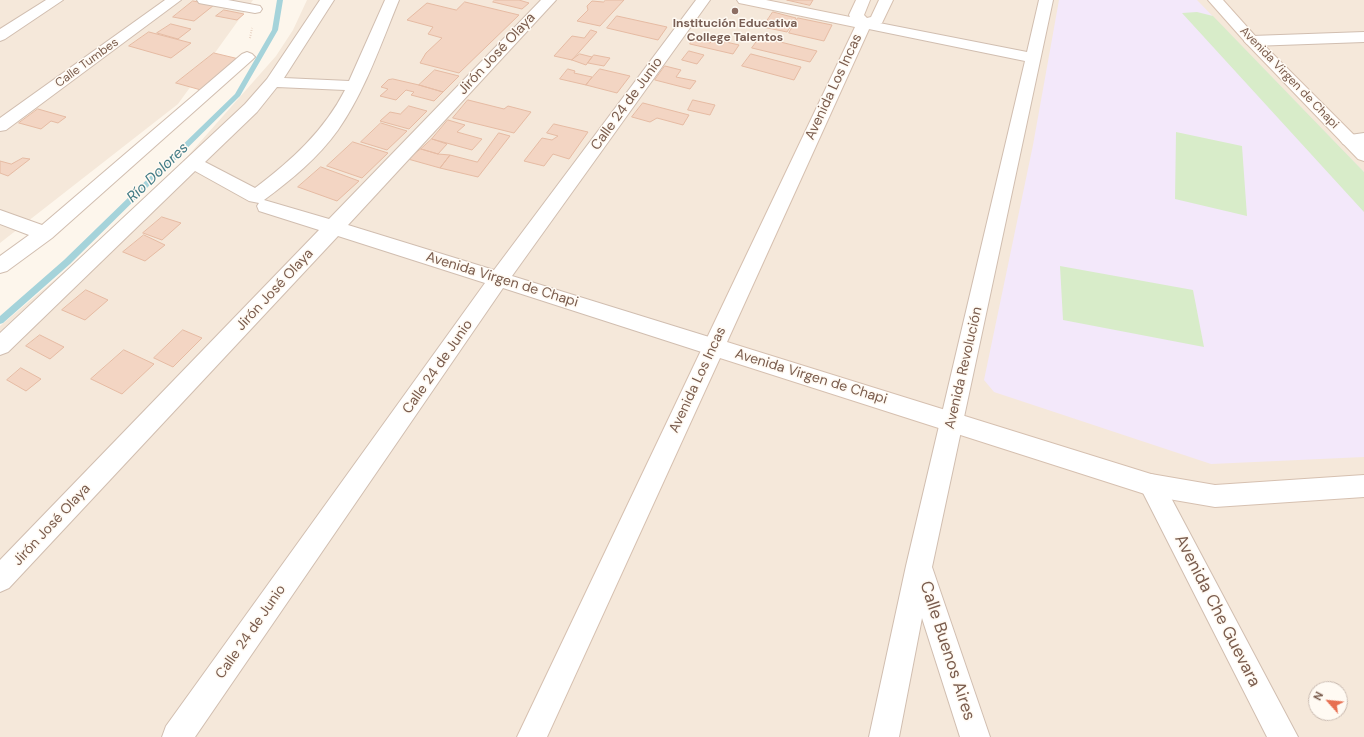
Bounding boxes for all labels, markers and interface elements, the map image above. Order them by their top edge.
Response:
marker: Institución Educativa College Talentos [730,6,740,16]
street label: Jirón José Olaya [455,10,539,98]
place label: Institución Educativa College Talentos [673,17,797,45]
street label: Avenida Virgen de Chapi [1237,24,1341,132]
street label: Avenida Los Incas [802,31,866,143]
street label: Calle Tumbes [53,35,121,91]
street label: Calle 24 de Junio [588,54,666,154]
water label: Río Dolores [123,139,193,207]
street label: Jirón José Olaya [233,246,317,334]
street label: Avenida Virgen de Chapi [424,249,580,311]
street label: Avenida Revolución [942,305,986,431]
street label: Calle 24 de Junio [399,317,477,417]
street label: Avenida Los Incas [666,324,730,436]
street label: Avenida Virgen de Chapi [733,346,889,408]
street label: Jirón José Olaya [10,481,94,569]
street label: Avenida Che Guevara [1170,531,1264,691]
street label: Calle Buenos Aires [915,579,979,723]
street label: Calle 24 de Junio [212,582,290,682]
north arrow [1308,681,1348,721]
text: N [1310,689,1326,703]

